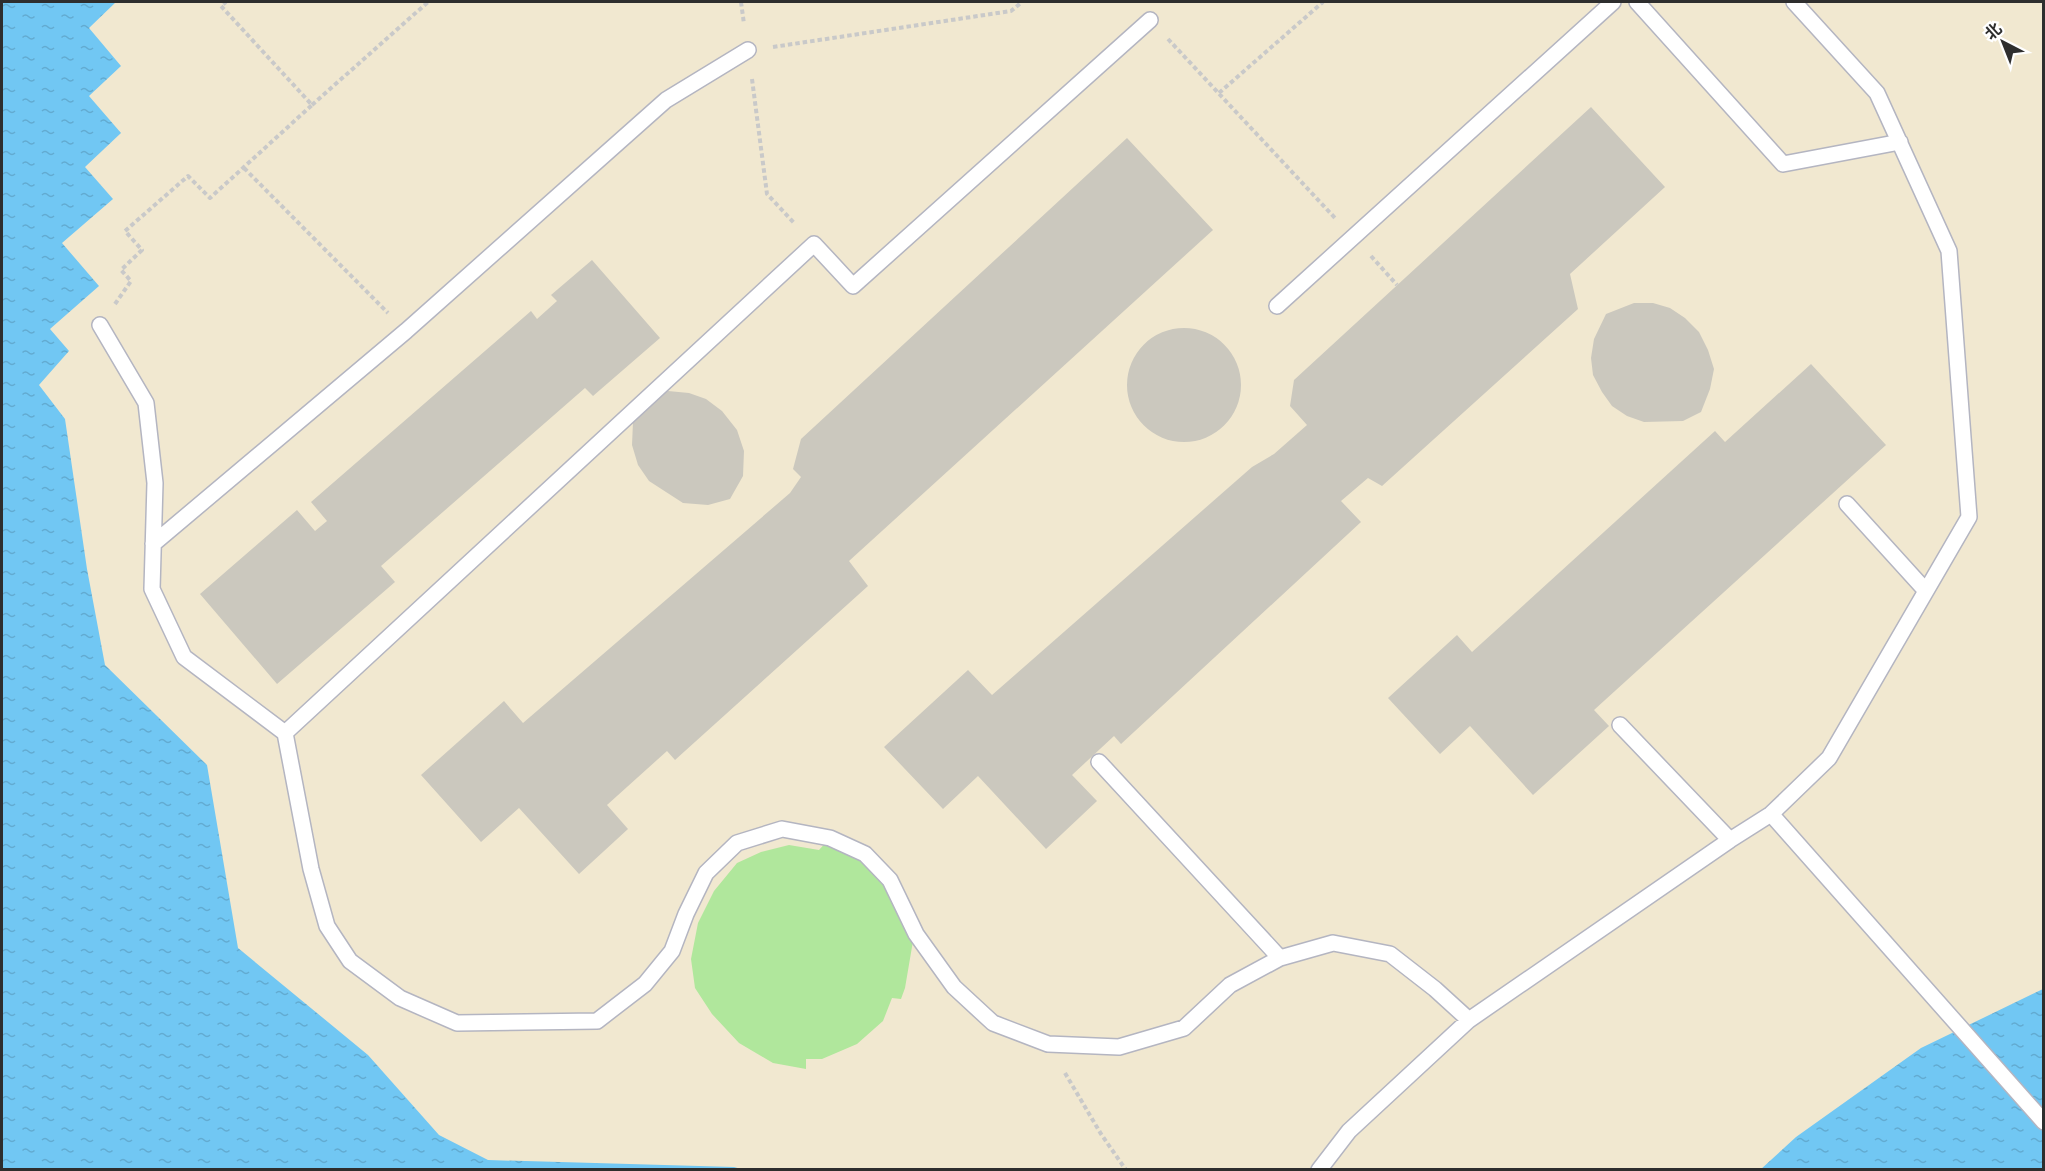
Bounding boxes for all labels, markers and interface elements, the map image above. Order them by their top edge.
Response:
north arrow [1973,12,2033,72]
text: 北 [1980,18,2005,43]

